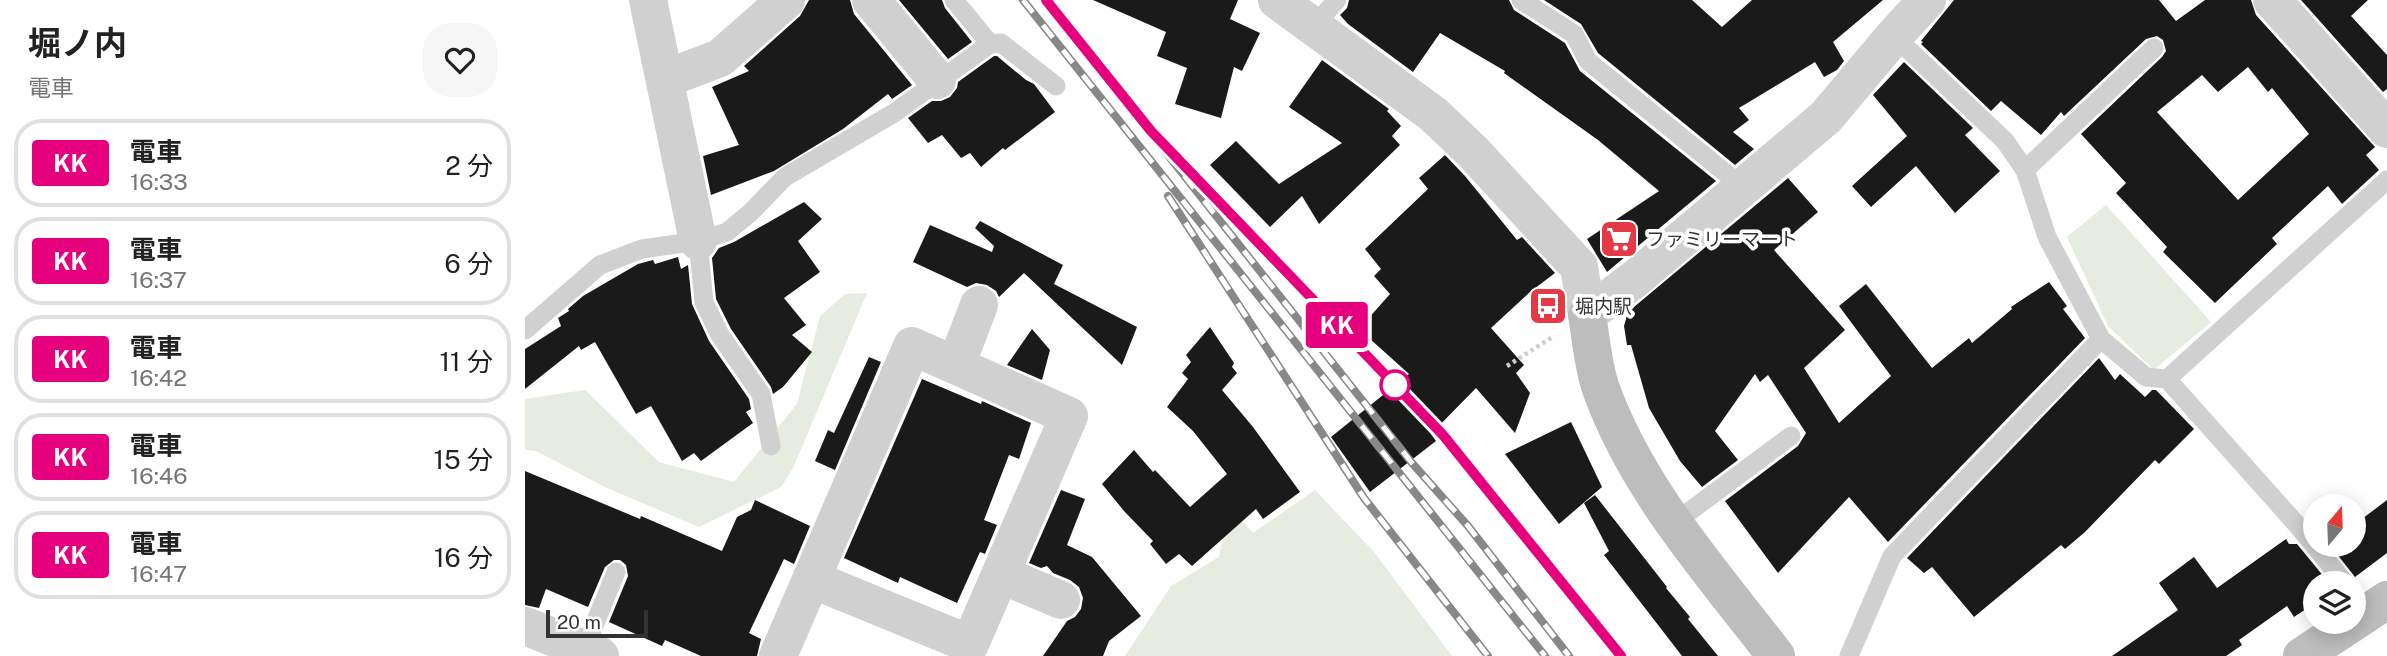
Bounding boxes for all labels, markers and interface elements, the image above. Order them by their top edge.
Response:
button: heart [423,23,497,97]
text: 堀ノ内 [28,24,127,62]
text: 電車 [28,74,74,101]
text: 電車 [130,136,182,167]
text: KK [53,149,88,177]
text: 2 分 [445,150,493,181]
text: 16:33 [130,168,188,195]
supermarket icon: ファミリーマート [1598,218,1640,260]
place label: ファミリーマート [1646,228,1798,250]
text: 電車 [130,234,182,265]
text: KK [53,247,88,275]
text: 6 分 [444,248,493,279]
text: 16:37 [130,266,187,293]
bus stop icon: 堀内駅 [1527,285,1569,327]
place label: 堀内駅 [1575,295,1632,317]
line badge: KK [1305,302,1369,348]
text: KK [1320,311,1354,339]
text: 電車 [130,332,182,363]
text: KK [53,345,88,373]
text: 11 分 [440,346,493,377]
text: 16:42 [130,364,187,391]
unlabelled marker [1380,370,1410,400]
text: 電車 [130,430,182,461]
text: KK [53,443,88,471]
text: 15 分 [433,444,493,475]
text: 16:46 [130,462,188,489]
north arrow [2303,494,2366,556]
map controls [2303,494,2366,634]
text: 電車 [130,528,182,559]
text: KK [53,541,88,569]
text: 16 分 [434,542,493,573]
text: 16:47 [130,560,187,587]
button: layers [2303,571,2366,634]
scale bar [546,607,647,639]
text: 20 m [557,611,601,633]

